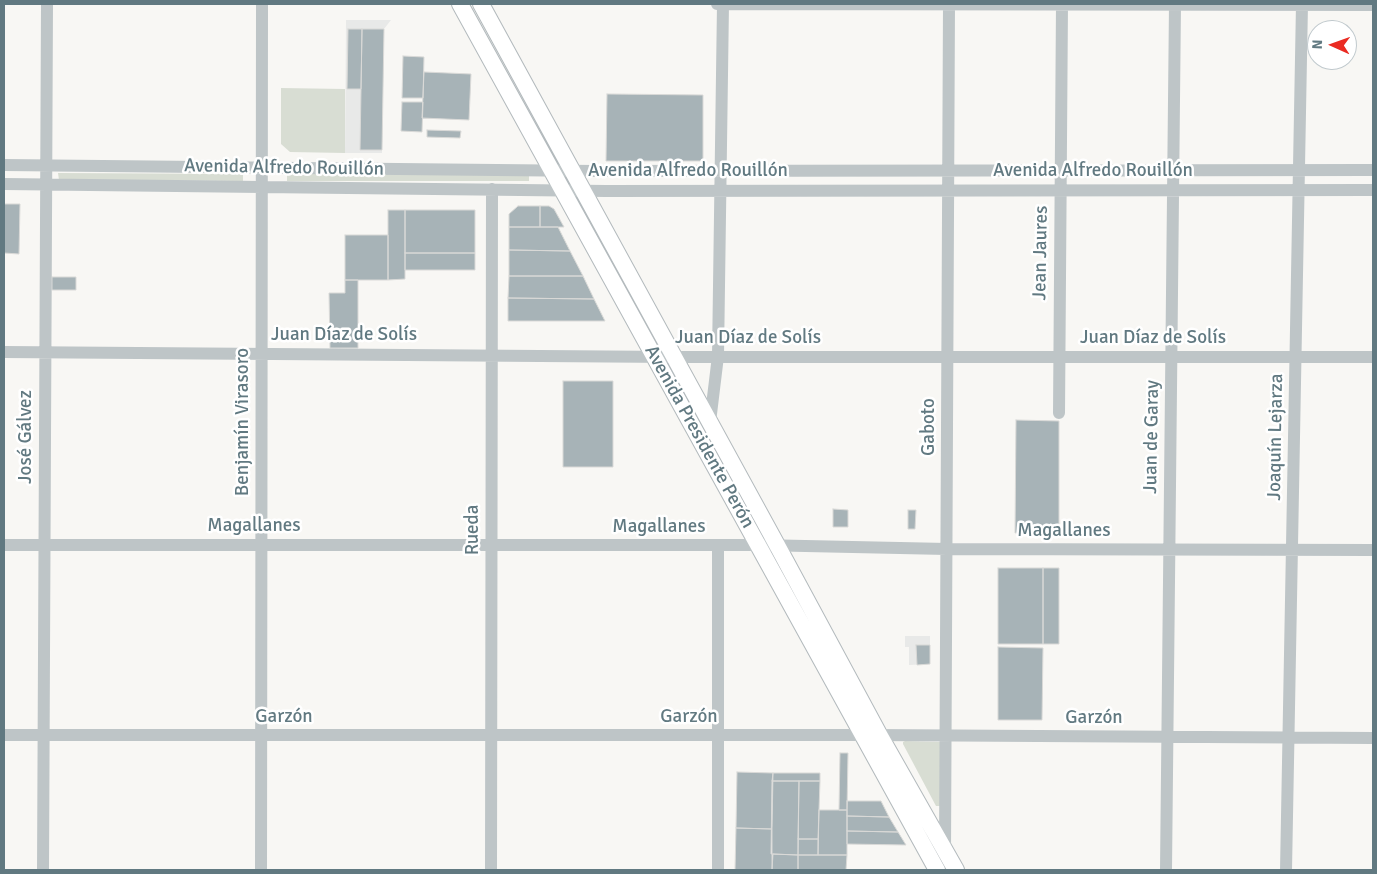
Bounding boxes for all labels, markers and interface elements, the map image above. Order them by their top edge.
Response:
north arrow [1307,20,1357,70]
text: N [1309,39,1326,50]
street label: Avenida Alfredo Rouillón [184,155,384,181]
street label: Avenida Alfredo Rouillón [588,160,788,182]
street label: Avenida Alfredo Rouillón [993,160,1193,182]
street label: Jean Jaures [1029,205,1053,301]
street label: Juan Díaz de Solís [271,324,417,346]
street label: Juan Díaz de Solís [675,327,821,349]
street label: Juan Díaz de Solís [1080,327,1226,349]
street label: Avenida Presidente Perón [639,342,759,532]
street label: Benjamín Virasoro [232,348,254,496]
street label: Joaquín Lejarza [1263,373,1289,501]
street label: Juan de Garay [1140,380,1164,494]
street label: José Gálvez [15,390,37,484]
street label: Gaboto [918,398,940,456]
street label: Rueda [462,505,484,555]
street label: Magallanes [207,515,301,537]
street label: Magallanes [612,516,706,538]
street label: Magallanes [1017,520,1111,542]
street label: Garzón [255,706,313,728]
street label: Garzón [660,706,718,728]
street label: Garzón [1065,707,1123,729]

